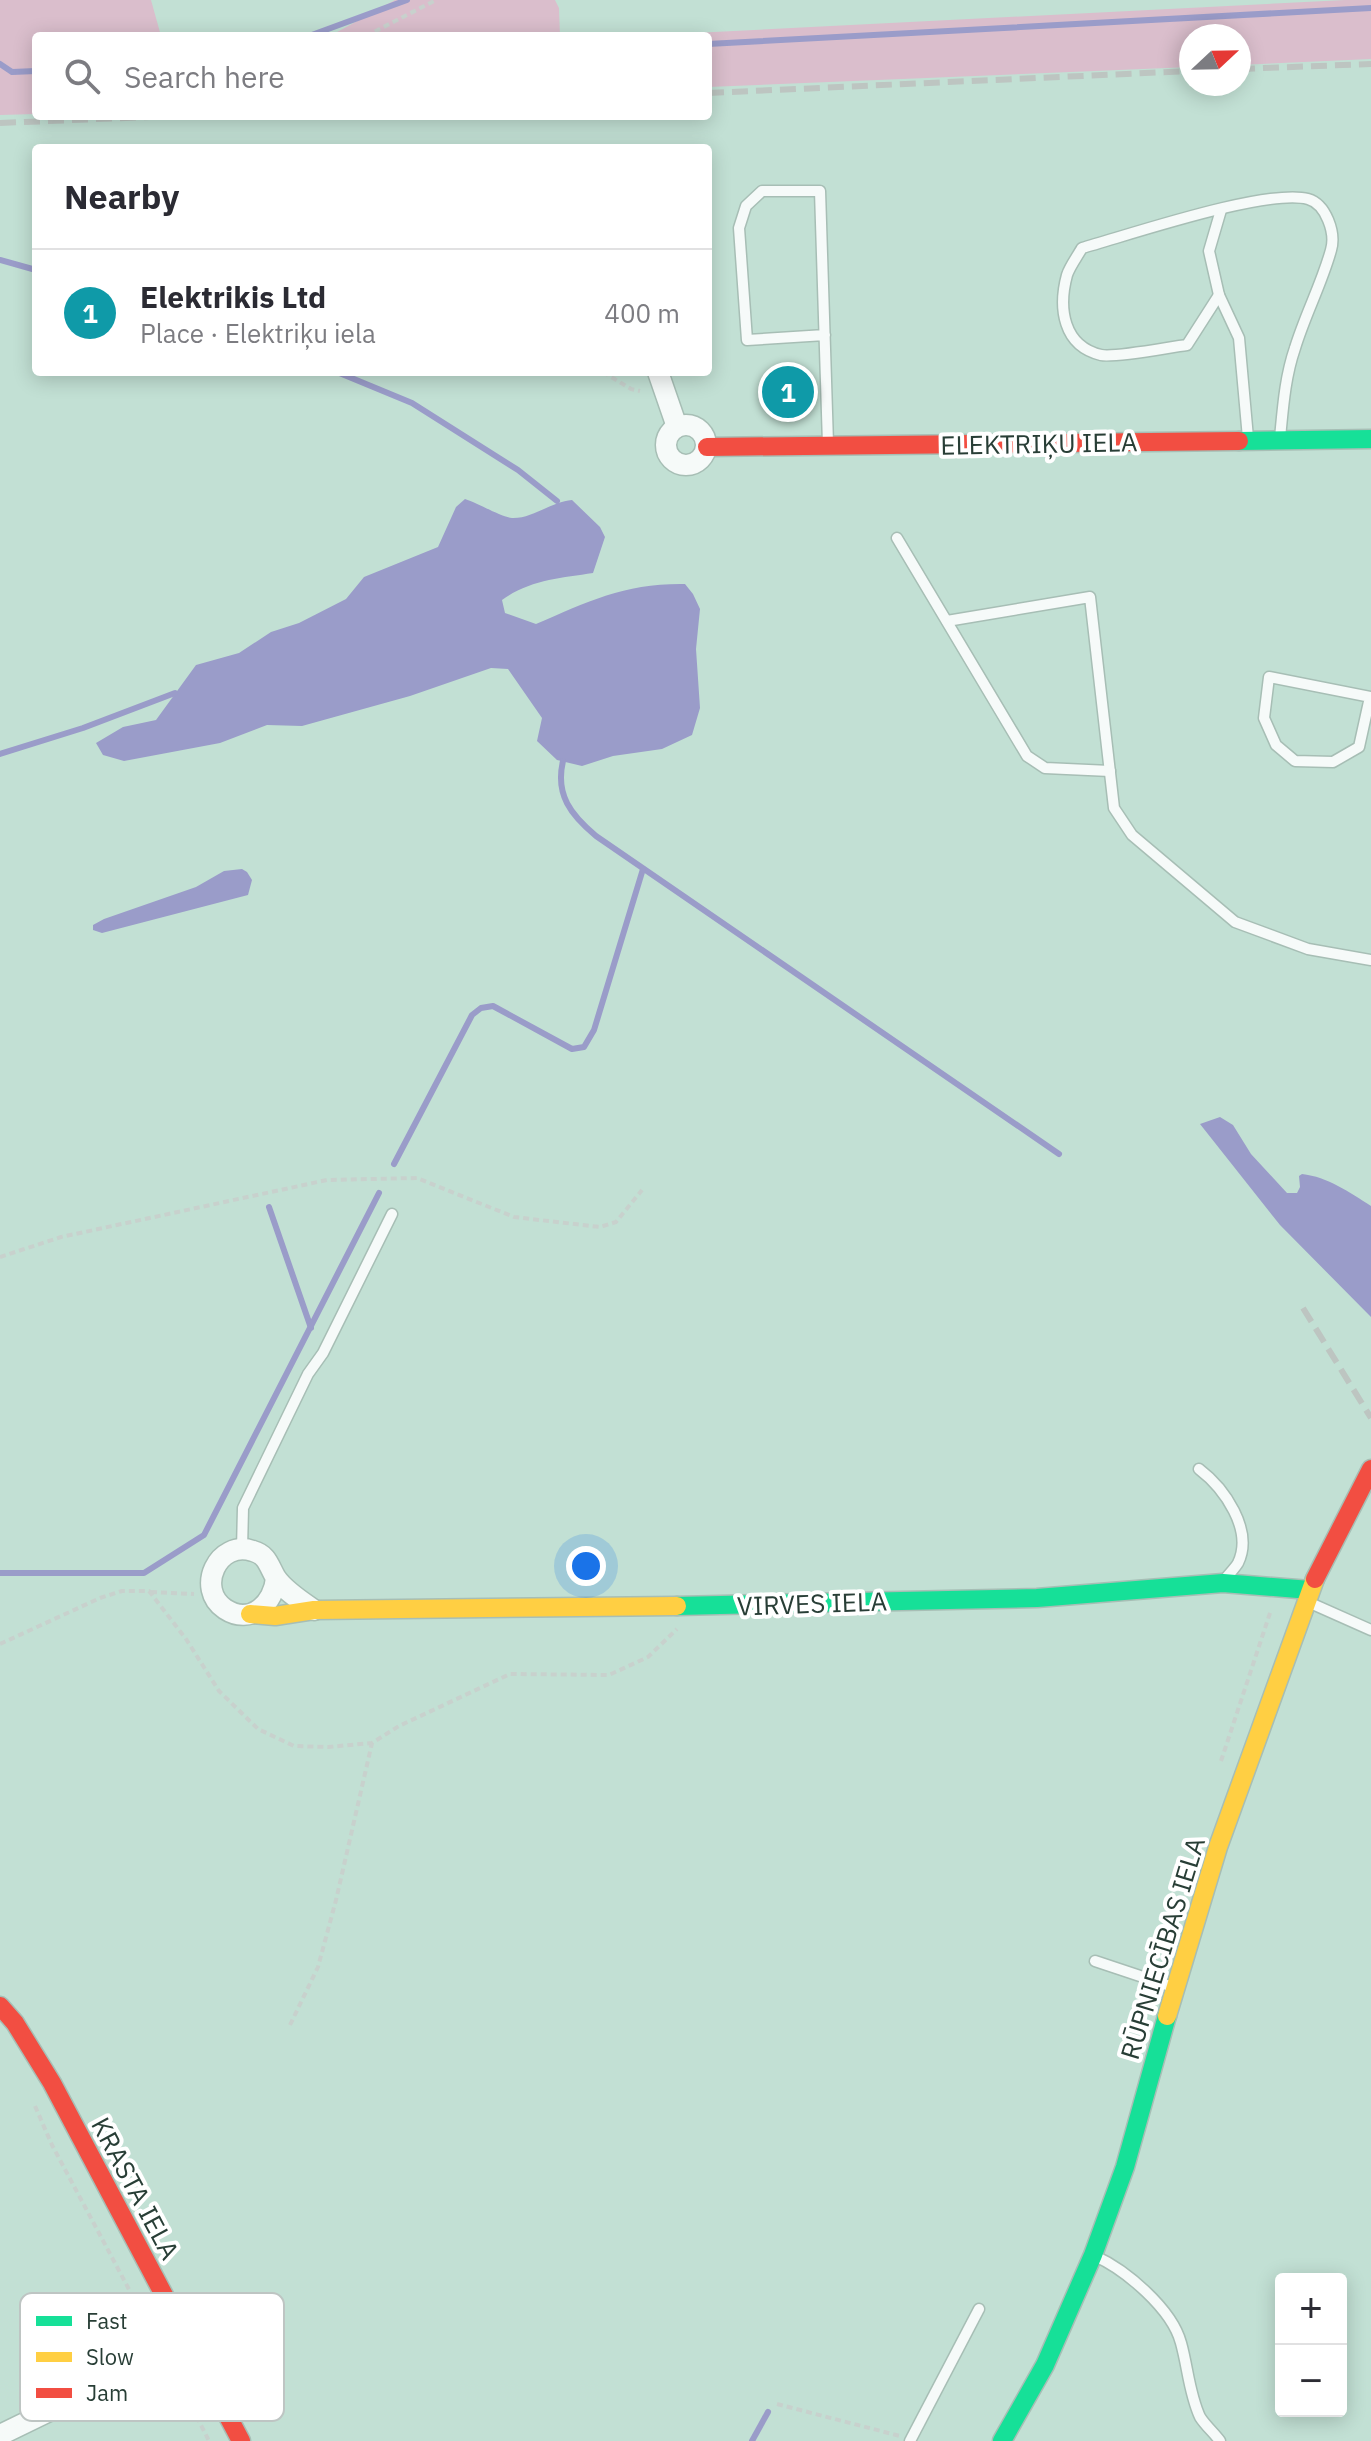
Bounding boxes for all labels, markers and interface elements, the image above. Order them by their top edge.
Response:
north arrow [1179,24,1251,96]
search box [32,32,712,120]
icon: search [60,54,104,98]
text: Search here [124,57,285,96]
text: Nearby [64,174,179,218]
text: Elektrikis Ltd [140,277,326,316]
text: 1 [82,296,98,330]
text: 400 m [604,296,680,330]
text: Place · Elektriķu iela [140,316,376,350]
pin: 1 [762,362,814,422]
street label: ELEKTRIĶU IELA [940,424,1138,462]
your location [566,1546,606,1586]
street label: VIRVES IELA [736,1583,888,1623]
street label: RŪPNIECĪBAS IELA [1112,1832,1212,2063]
street label: KRASTA IELA [84,2111,188,2265]
map controls [1275,2273,1347,2417]
button: + [1275,2273,1347,2345]
legend [20,2293,284,2421]
text: Fast [86,2306,127,2335]
text: Slow [86,2342,134,2371]
button: − [1275,2345,1347,2417]
text: Jam [86,2378,128,2407]

